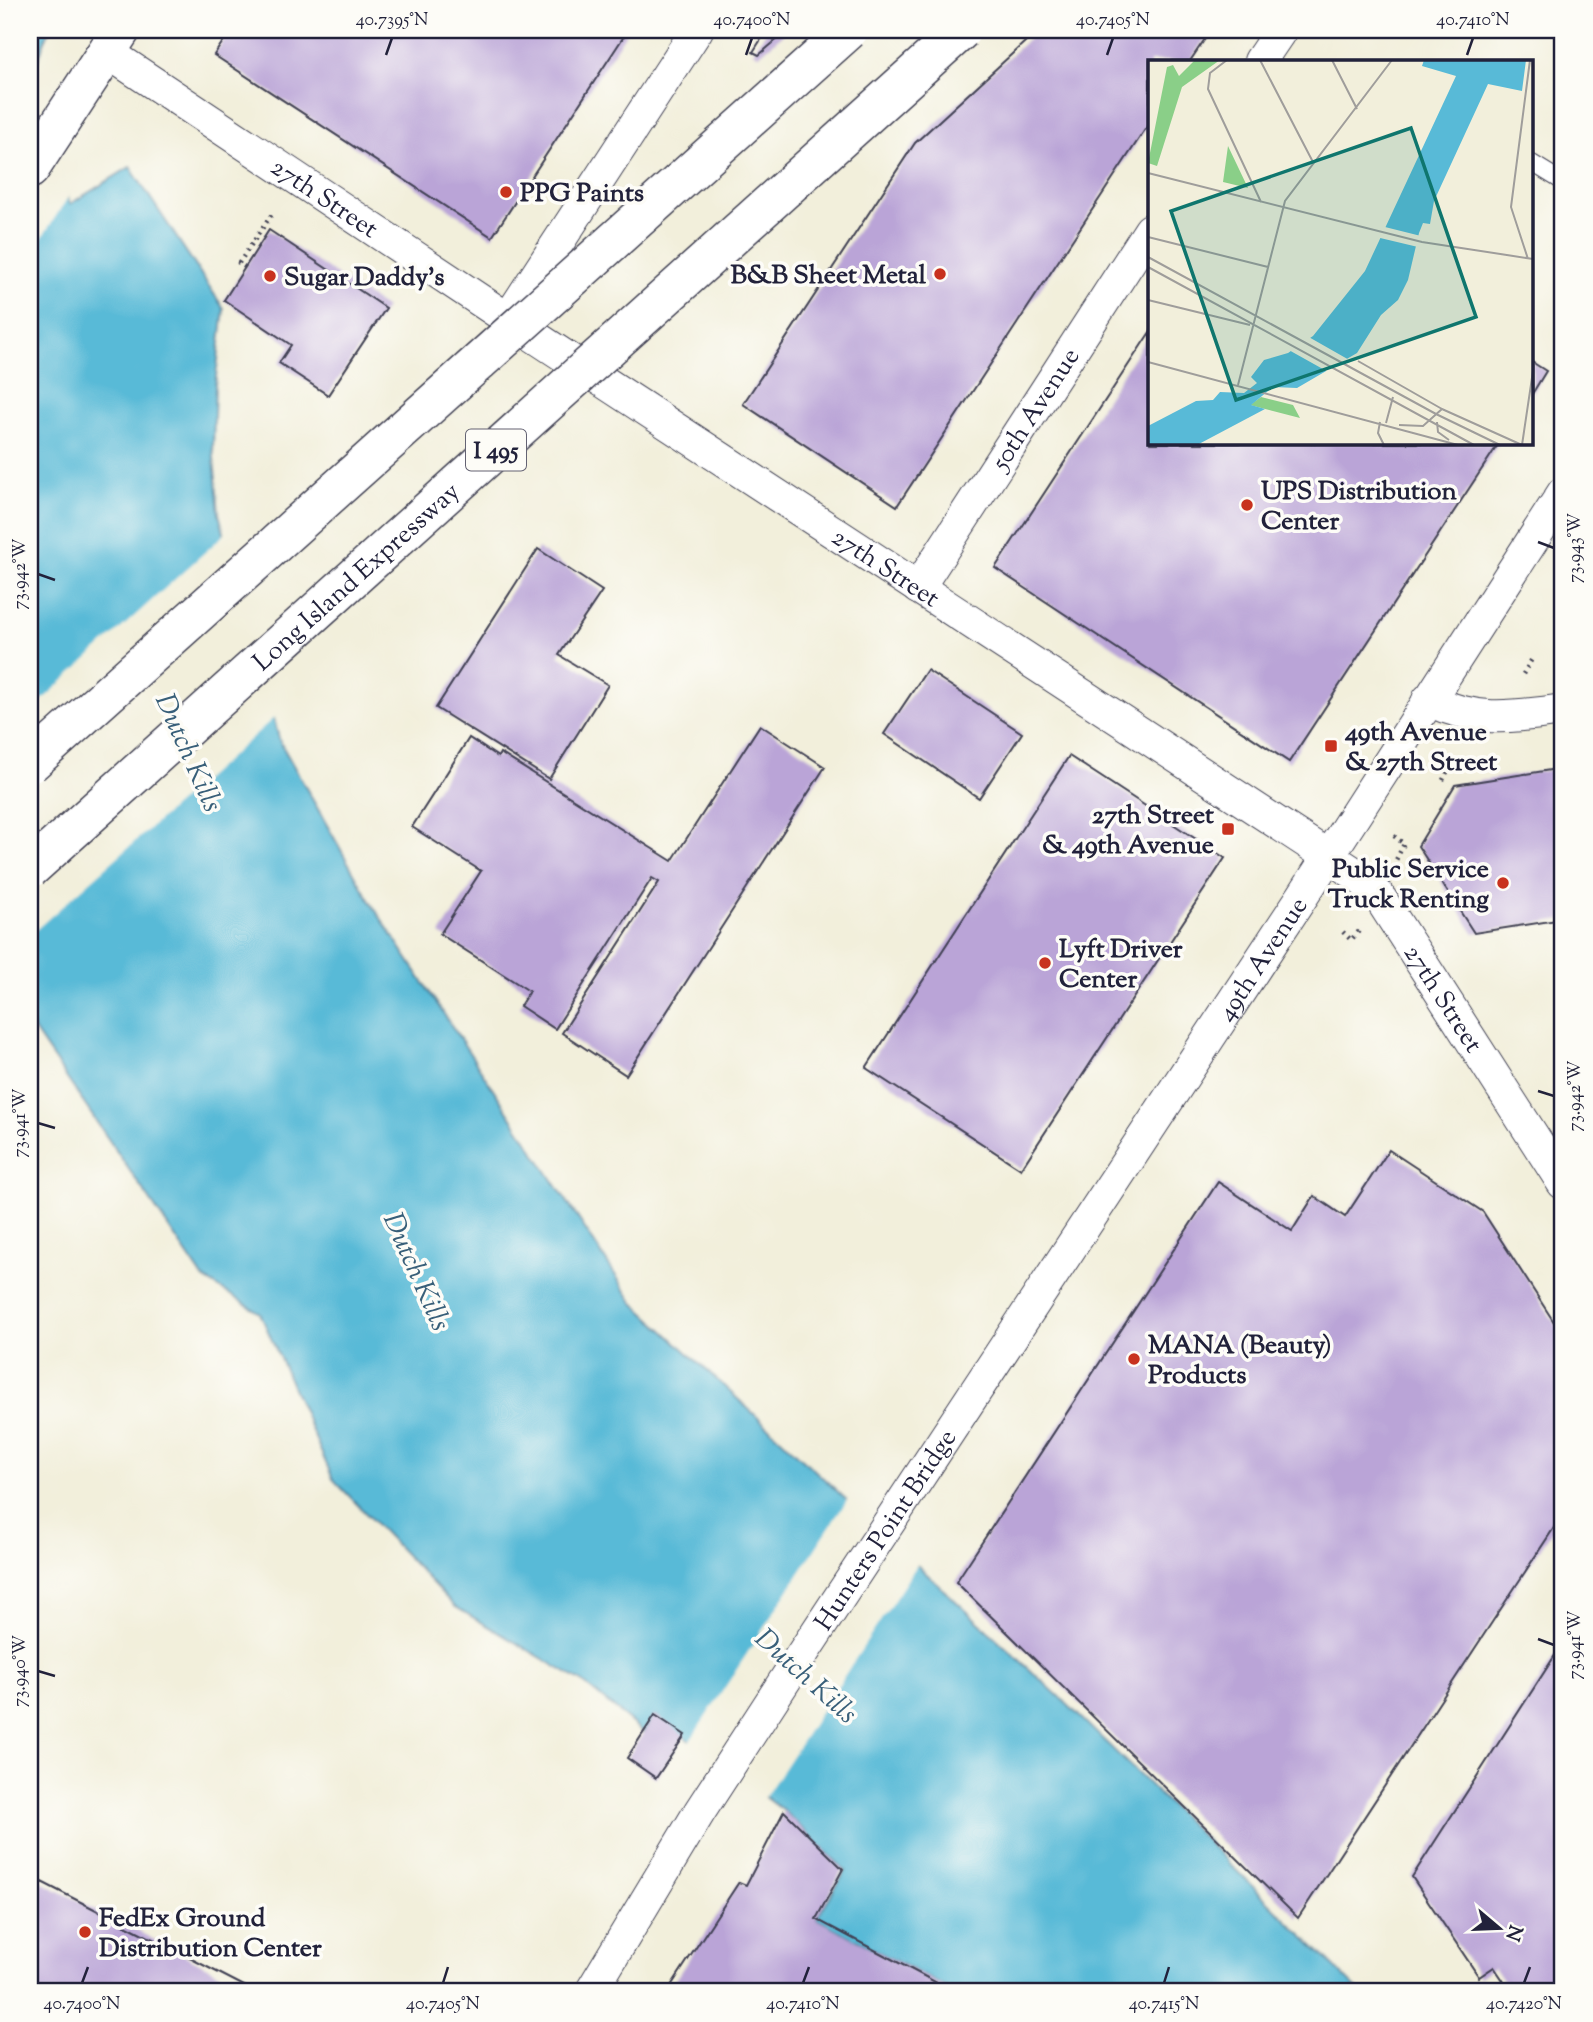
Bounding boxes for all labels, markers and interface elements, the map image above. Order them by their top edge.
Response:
text: 40.7395°N [356,8,428,34]
text: 40.7400°N [714,8,790,34]
text: 40.7405°N [1076,8,1150,34]
text: 40.7410°N [1436,8,1510,34]
inset map [1148,60,1534,444]
street label: 27th Street [263,150,385,249]
place label: PPG Paints [520,176,644,213]
marker: PPG Paints [498,184,514,200]
place label: B&B Sheet Metal [730,258,927,295]
place label: Sugar Daddy's [284,260,444,297]
marker: B&B Sheet Metal [932,266,948,282]
marker: Sugar Daddy's [262,268,278,284]
street label: 50th Avenue [982,341,1090,480]
road number: I 495 [466,430,526,471]
place label: UPS Distribution Center [1261,474,1457,541]
street label: Long Island Expressway [246,475,469,681]
marker: UPS Distribution Center [1239,497,1255,513]
text: 73.943°W [1563,513,1589,583]
street label: 27th Street [824,520,946,618]
text: 73.942°W [8,538,34,610]
water label: Dutch Kills [143,688,231,819]
place label: 49th Avenue & 27th Street [1344,715,1497,782]
marker: 49th Avenue & 27th Street [1323,738,1339,754]
place label: 27th Street & 49th Avenue [1042,798,1214,865]
marker: 27th Street & 49th Avenue [1220,821,1236,837]
place label: Public Service Truck Renting [1328,852,1489,919]
marker: Public Service Truck Renting [1495,875,1511,891]
street label: 49th Avenue [1209,890,1318,1029]
place label: Lyft Driver Center [1059,932,1183,999]
street label: 27th Street [1393,938,1491,1061]
marker: Lyft Driver Center [1037,955,1053,971]
text: 73.942°W [1563,1060,1589,1132]
text: 73.941°W [8,1088,34,1158]
water label: Dutch Kills [371,1207,459,1338]
place label: MANA (Beauty) Products [1148,1328,1331,1395]
marker: MANA (Beauty) Products [1126,1351,1142,1367]
street label: Hunters Point Bridge [807,1423,967,1639]
text: 73.941°W [1563,1610,1589,1680]
water label: Dutch Kills [745,1620,865,1734]
text: 73.940°W [8,1635,34,1707]
north arrow [1464,1892,1534,1962]
place label: FedEx Ground Distribution Center [99,1901,322,1968]
text: N [1497,1921,1528,1944]
marker: FedEx Ground Distribution Center [77,1924,93,1940]
text: 40.7400°N [44,1992,120,2018]
text: 40.7405°N [406,1992,480,2018]
text: 40.7410°N [766,1992,840,2018]
text: 40.7415°N [1129,1992,1199,2018]
text: 40.7420°N [1486,1992,1562,2018]

